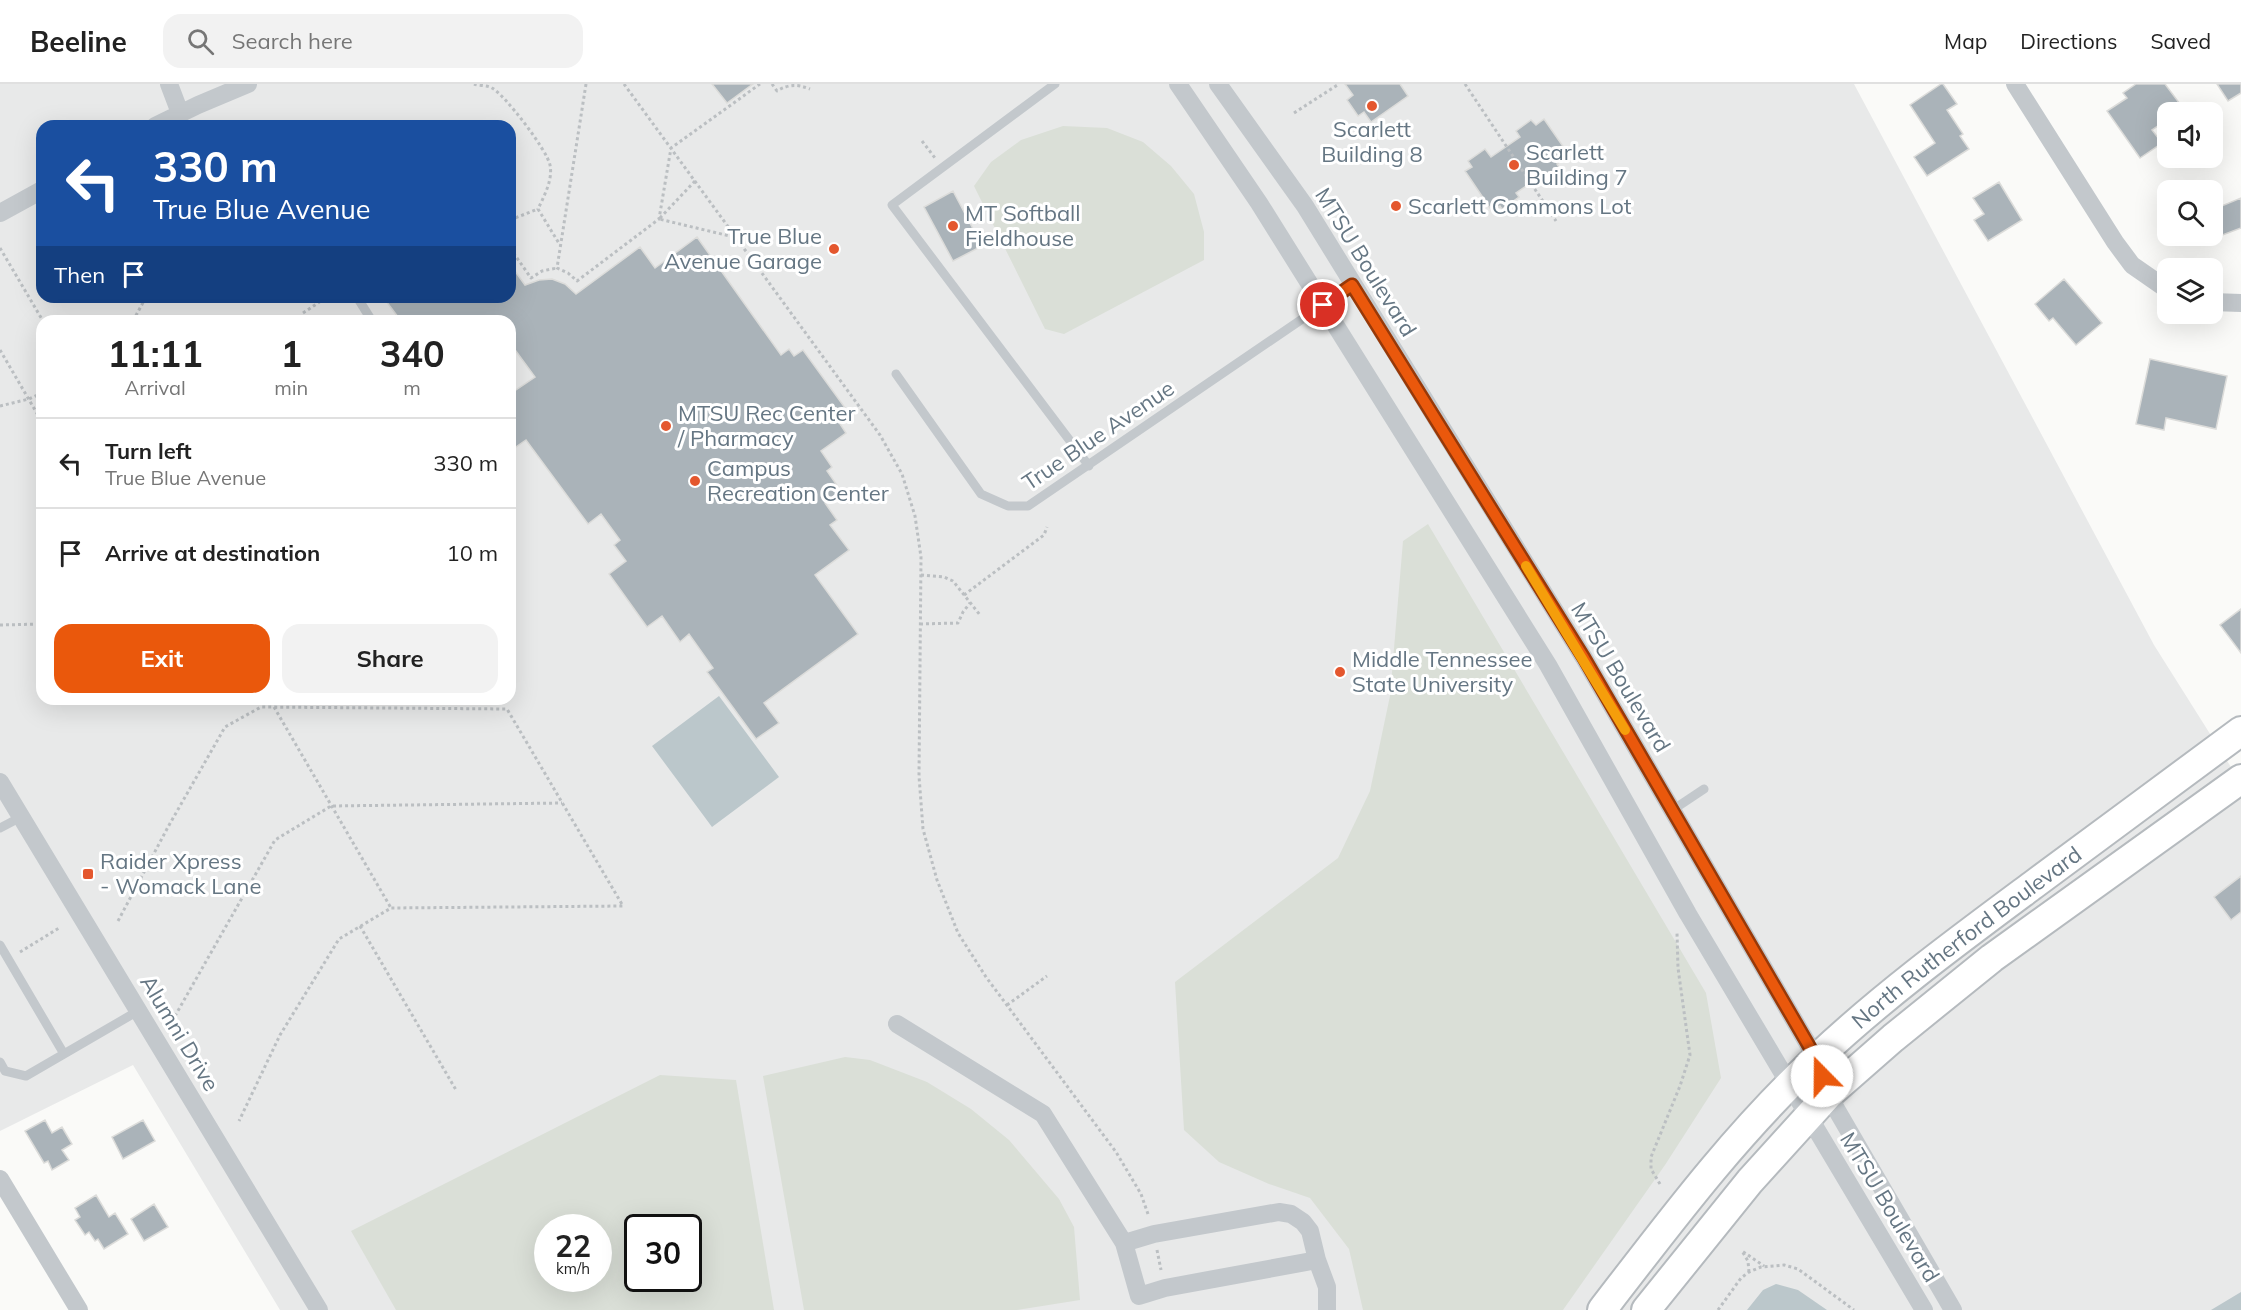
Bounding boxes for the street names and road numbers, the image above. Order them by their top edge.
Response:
street label: MTSU Boulevard [1309,182,1423,342]
street label: True Blue Avenue [1017,374,1179,496]
street label: MTSU Boulevard [1565,597,1677,757]
street label: North Rutherford Boulevard [1846,840,2087,1034]
street label: Alumni Drive [134,970,226,1096]
street label: MTSU Boulevard [1834,1127,1946,1287]

